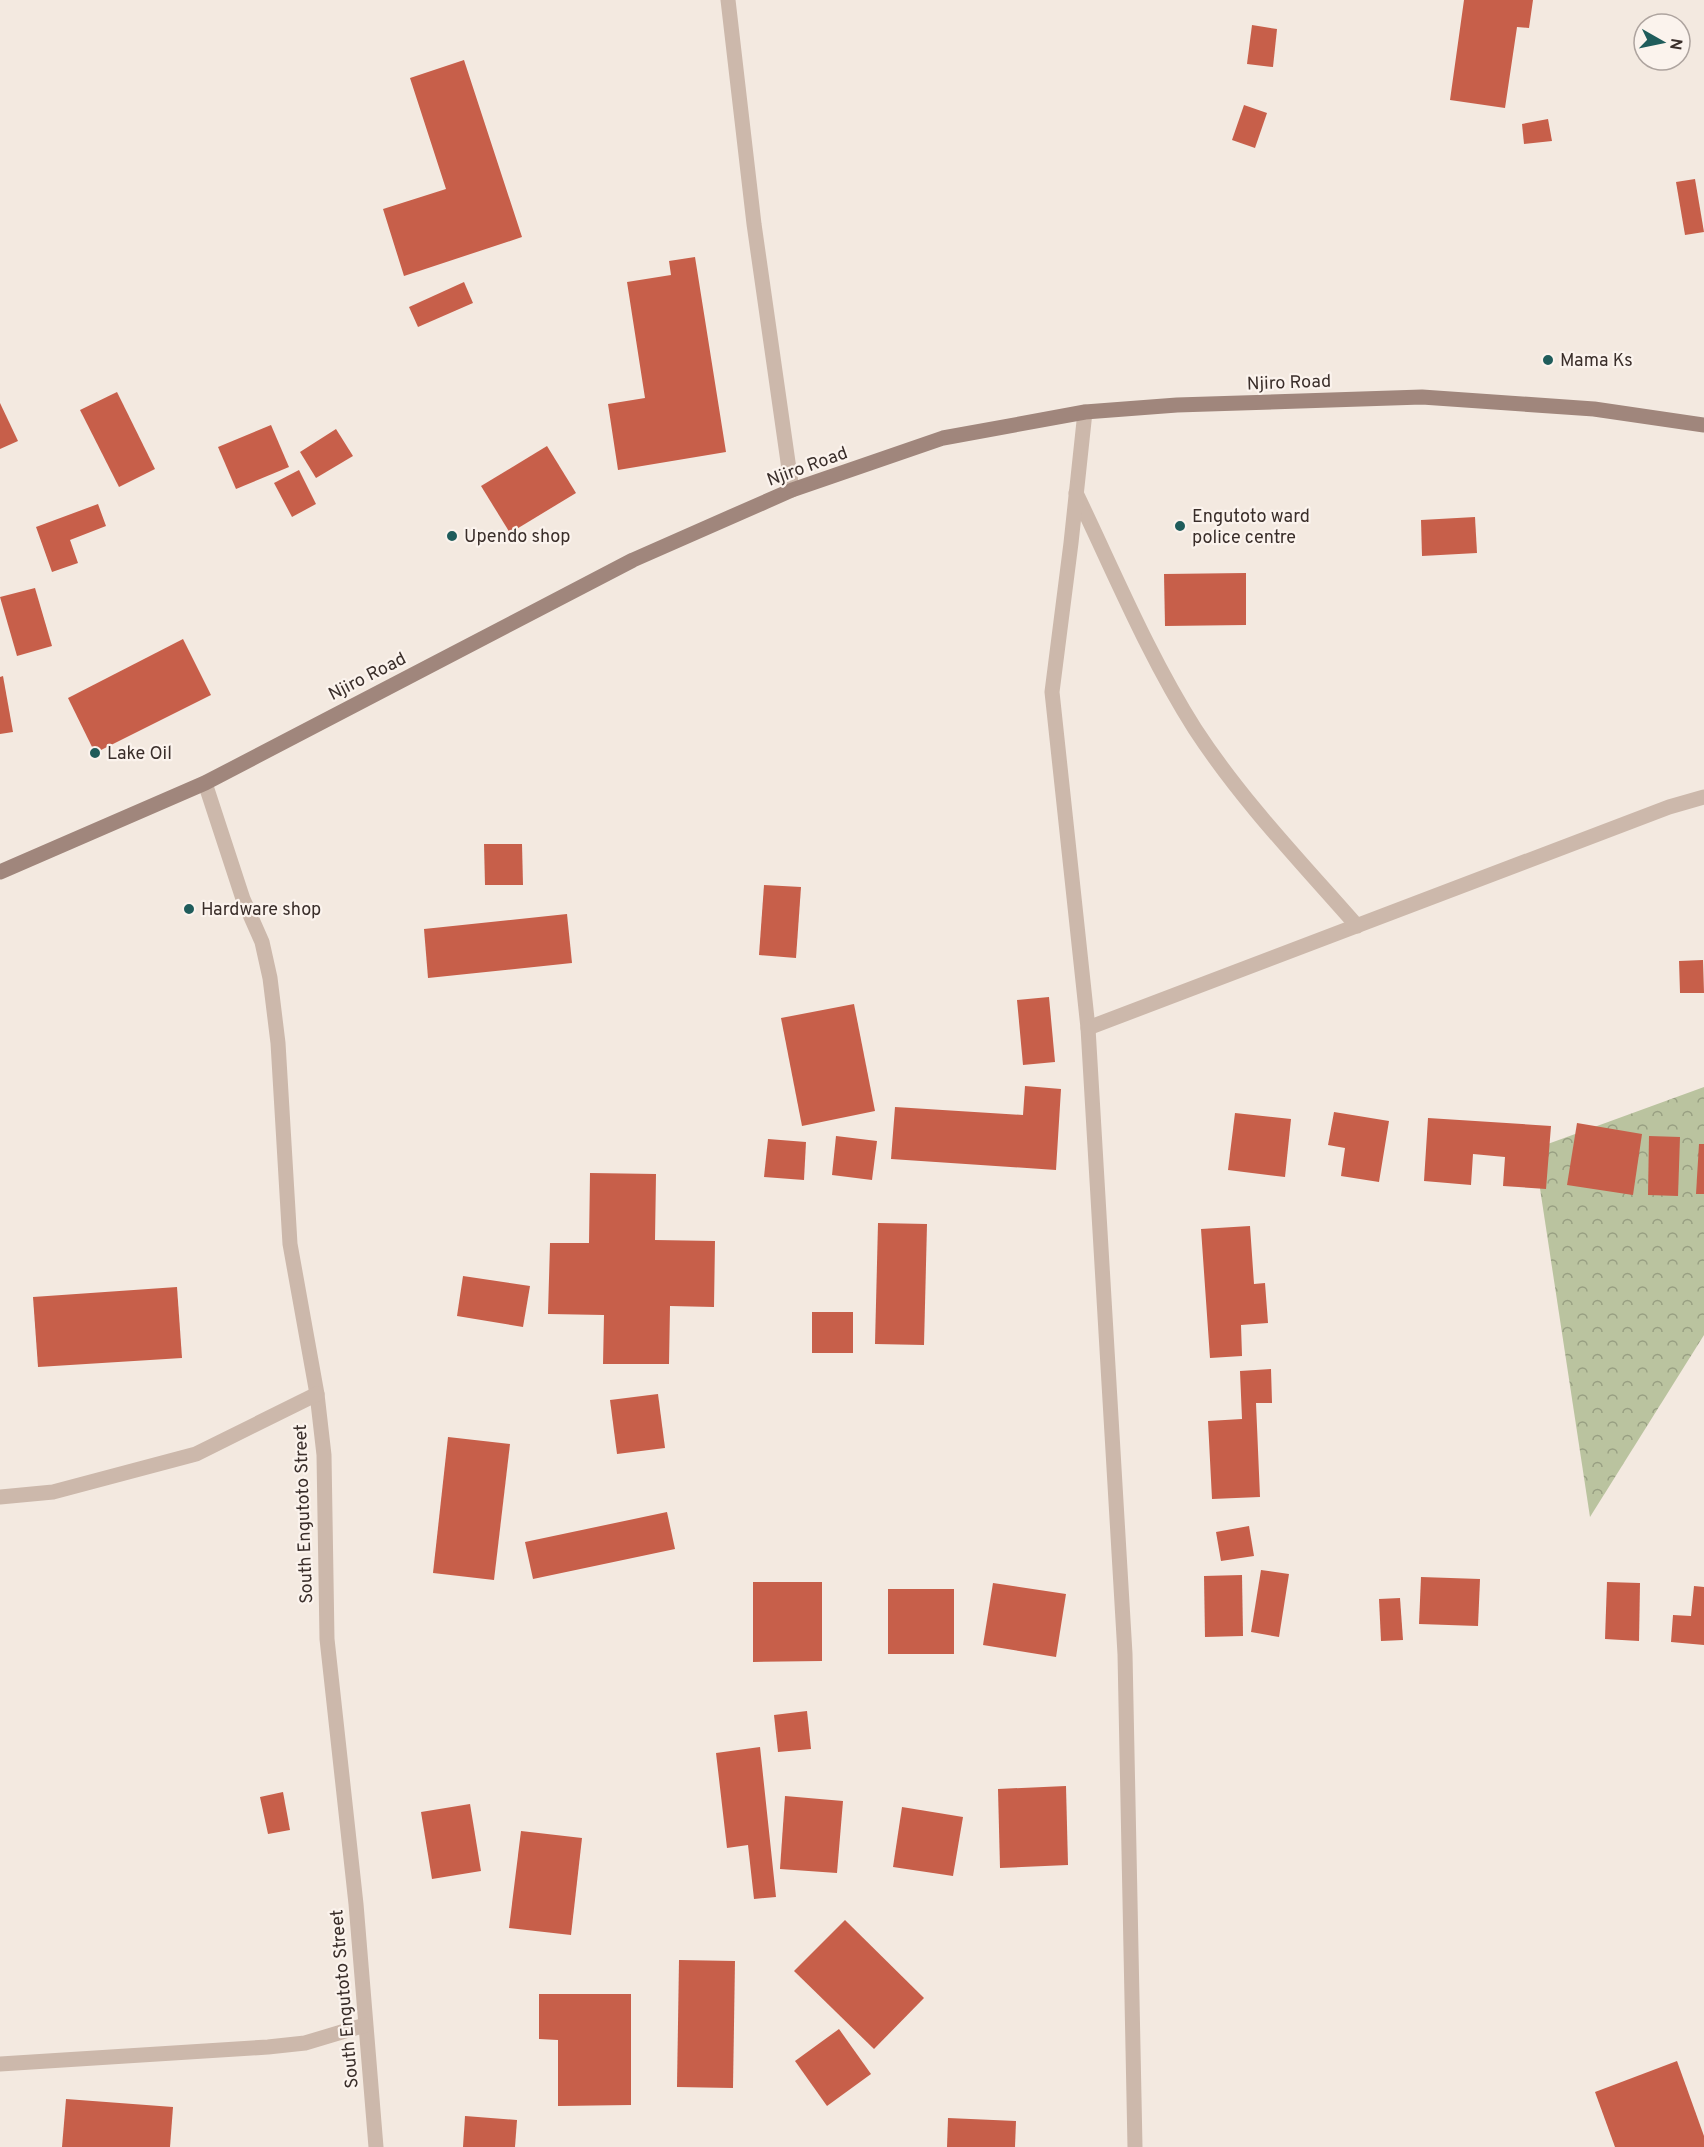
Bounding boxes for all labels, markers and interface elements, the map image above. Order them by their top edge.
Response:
north arrow [1632,12,1692,72]
text: N [1664,37,1686,51]
place label: Mama Ks [1560,350,1633,373]
marker: Mama Ks [1541,353,1555,367]
street label: Njiro Road [1246,371,1332,396]
street label: Njiro Road [764,442,851,493]
place label: Engutoto ward police centre [1192,506,1310,550]
marker: Engutoto ward police centre [1173,519,1187,533]
place label: Upendo shop [464,526,571,549]
marker: Upendo shop [445,529,459,543]
street label: Njiro Road [325,648,410,707]
place label: Lake Oil [107,743,172,766]
marker: Lake Oil [88,746,102,760]
place label: Hardware shop [201,899,321,922]
marker: Hardware shop [182,902,196,916]
street label: South Engutoto Street [290,1424,319,1604]
street label: South Engutoto Street [326,1908,365,2089]

